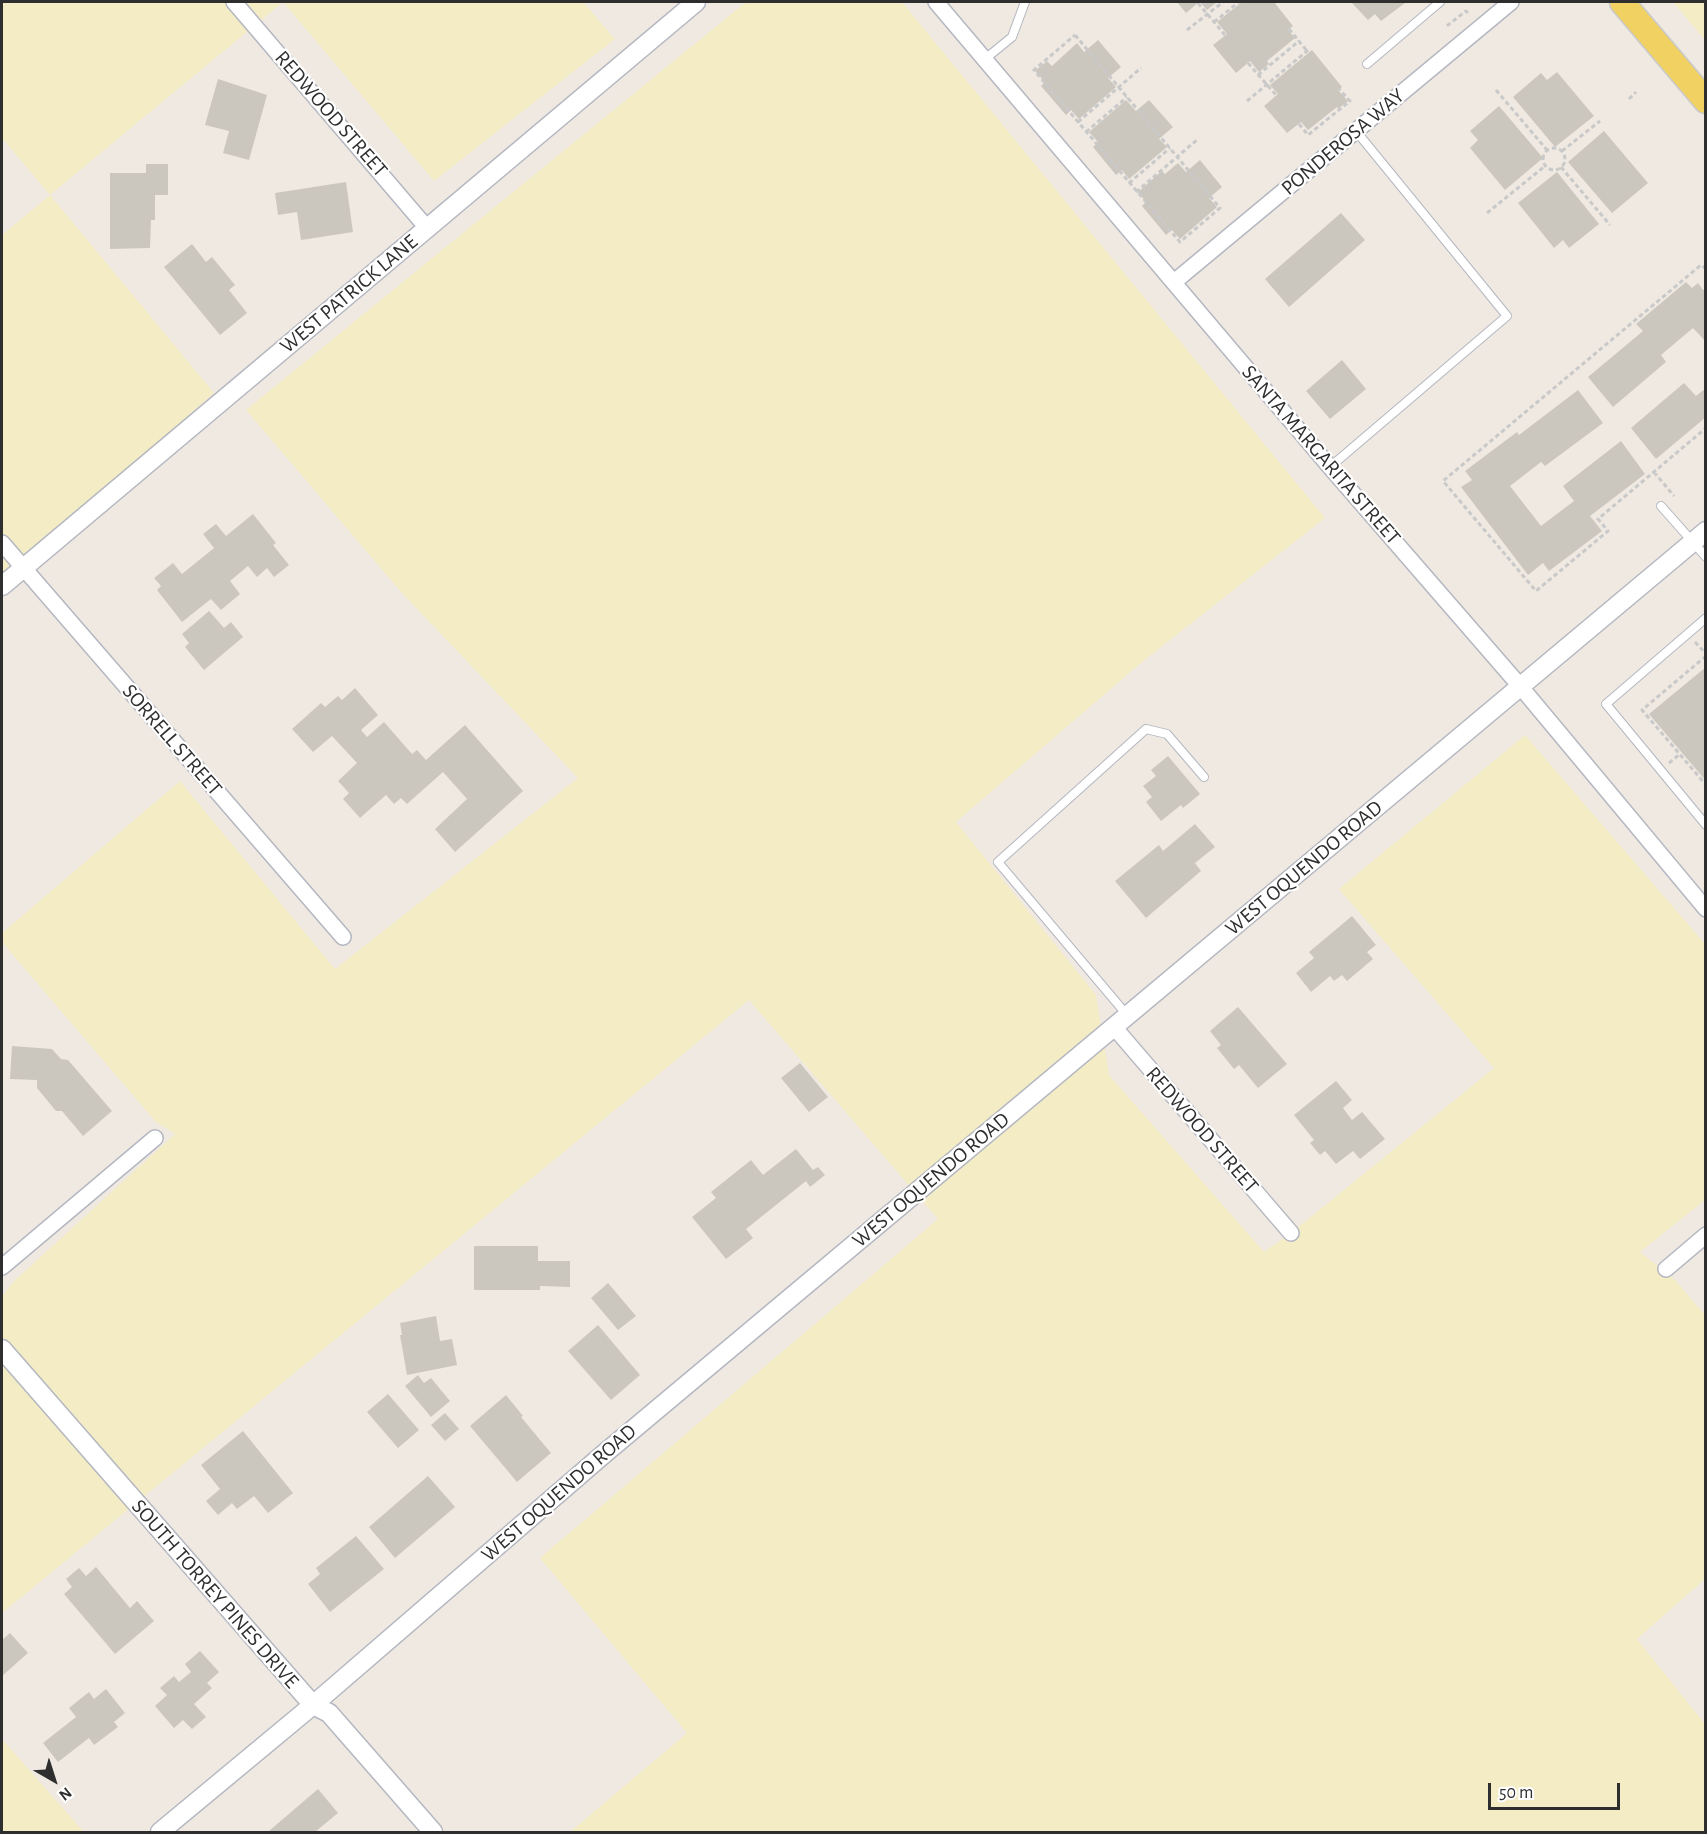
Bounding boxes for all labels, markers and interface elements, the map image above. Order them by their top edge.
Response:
street label: REDWOOD STREET [269,46,393,182]
street label: PONDEROSA WAY [1276,83,1410,201]
street label: WEST PATRICK LANE [275,229,423,359]
street label: SANTA MARGARITA STREET [1236,360,1406,550]
street label: SORRELL STREET [117,679,227,801]
street label: WEST OQUENDO ROAD [1220,795,1388,941]
street label: REDWOOD STREET [1140,1062,1264,1198]
street label: WEST OQUENDO ROAD [847,1107,1015,1253]
street label: WEST OQUENDO ROAD [476,1419,642,1567]
street label: SOUTH TORREY PINES DRIVE [126,1494,304,1694]
north arrow [24,1750,84,1810]
scale bar [1491,1771,1623,1809]
text: N [56,1784,75,1804]
text: 50 m [1499,1784,1533,1802]

